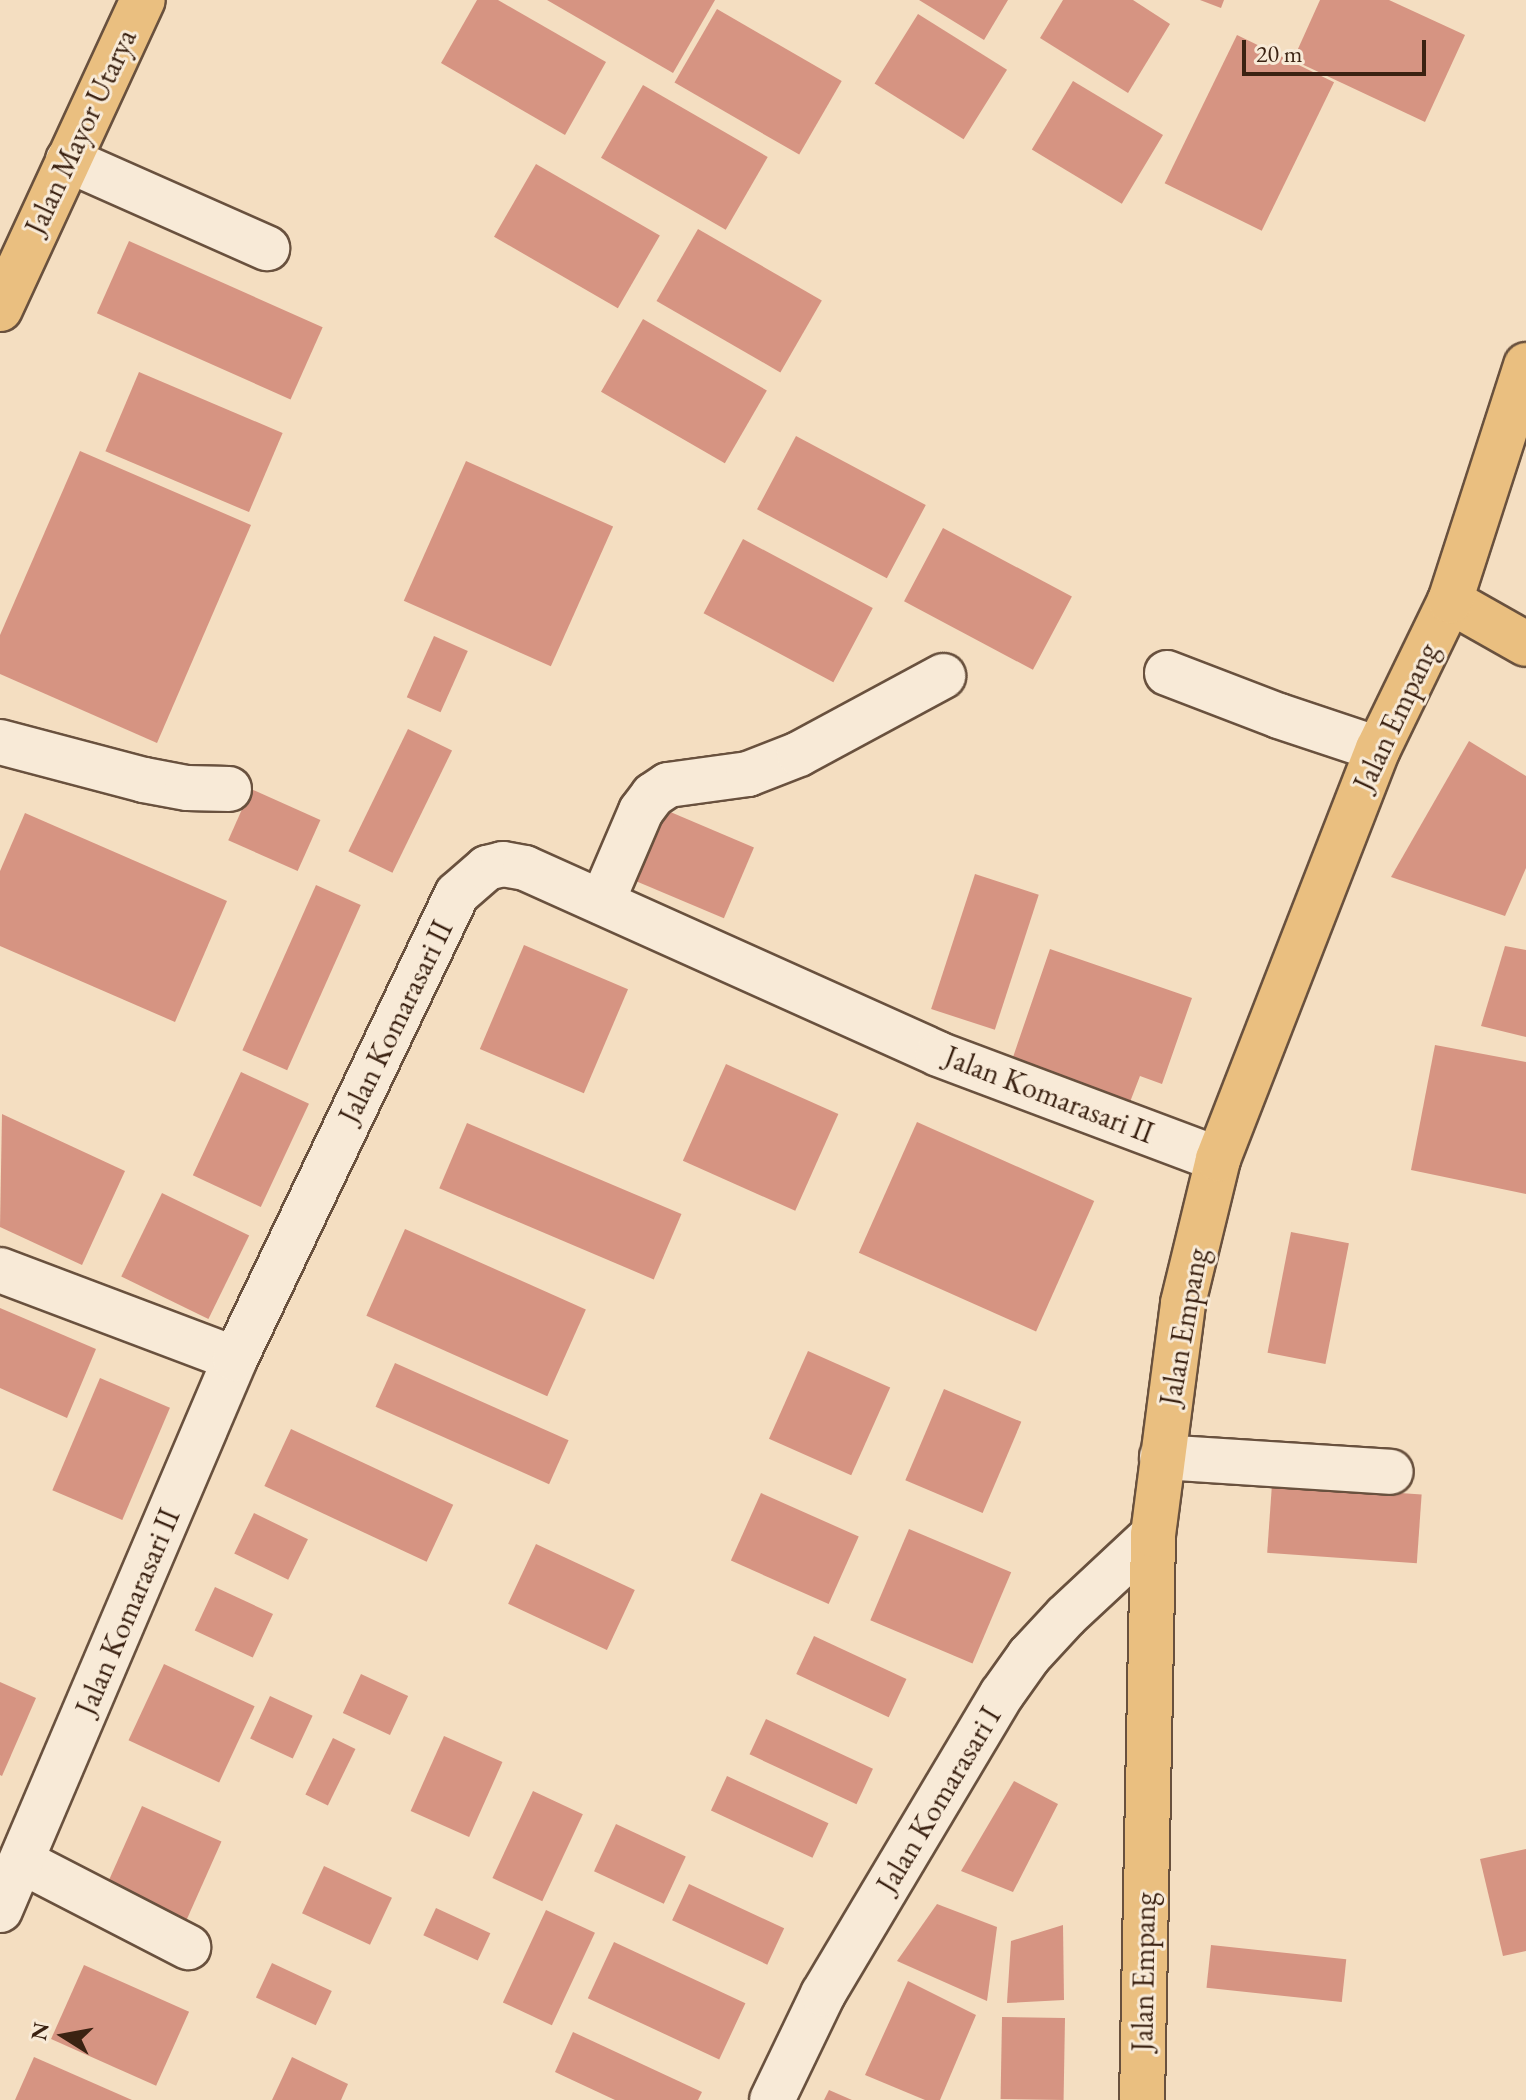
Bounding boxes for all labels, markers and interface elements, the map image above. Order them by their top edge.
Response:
street label: Jalan Mayor Utarya [18,23,144,241]
scale bar [1246,24,1430,74]
text: 20 m [1256,38,1303,69]
street label: Jalan Empang [1346,637,1446,797]
street label: Jalan Komarasari II [331,915,461,1129]
street label: Jalan Komarasari II [939,1039,1159,1151]
street label: Jalan Empang [1152,1245,1216,1409]
street label: Jalan Komarasari II [68,1503,188,1721]
street label: Jalan Komarasari I [869,1700,1009,1900]
street label: Jalan Empang [1125,1892,1163,2052]
north arrow [24,1996,104,2076]
text: N [24,2020,56,2043]

